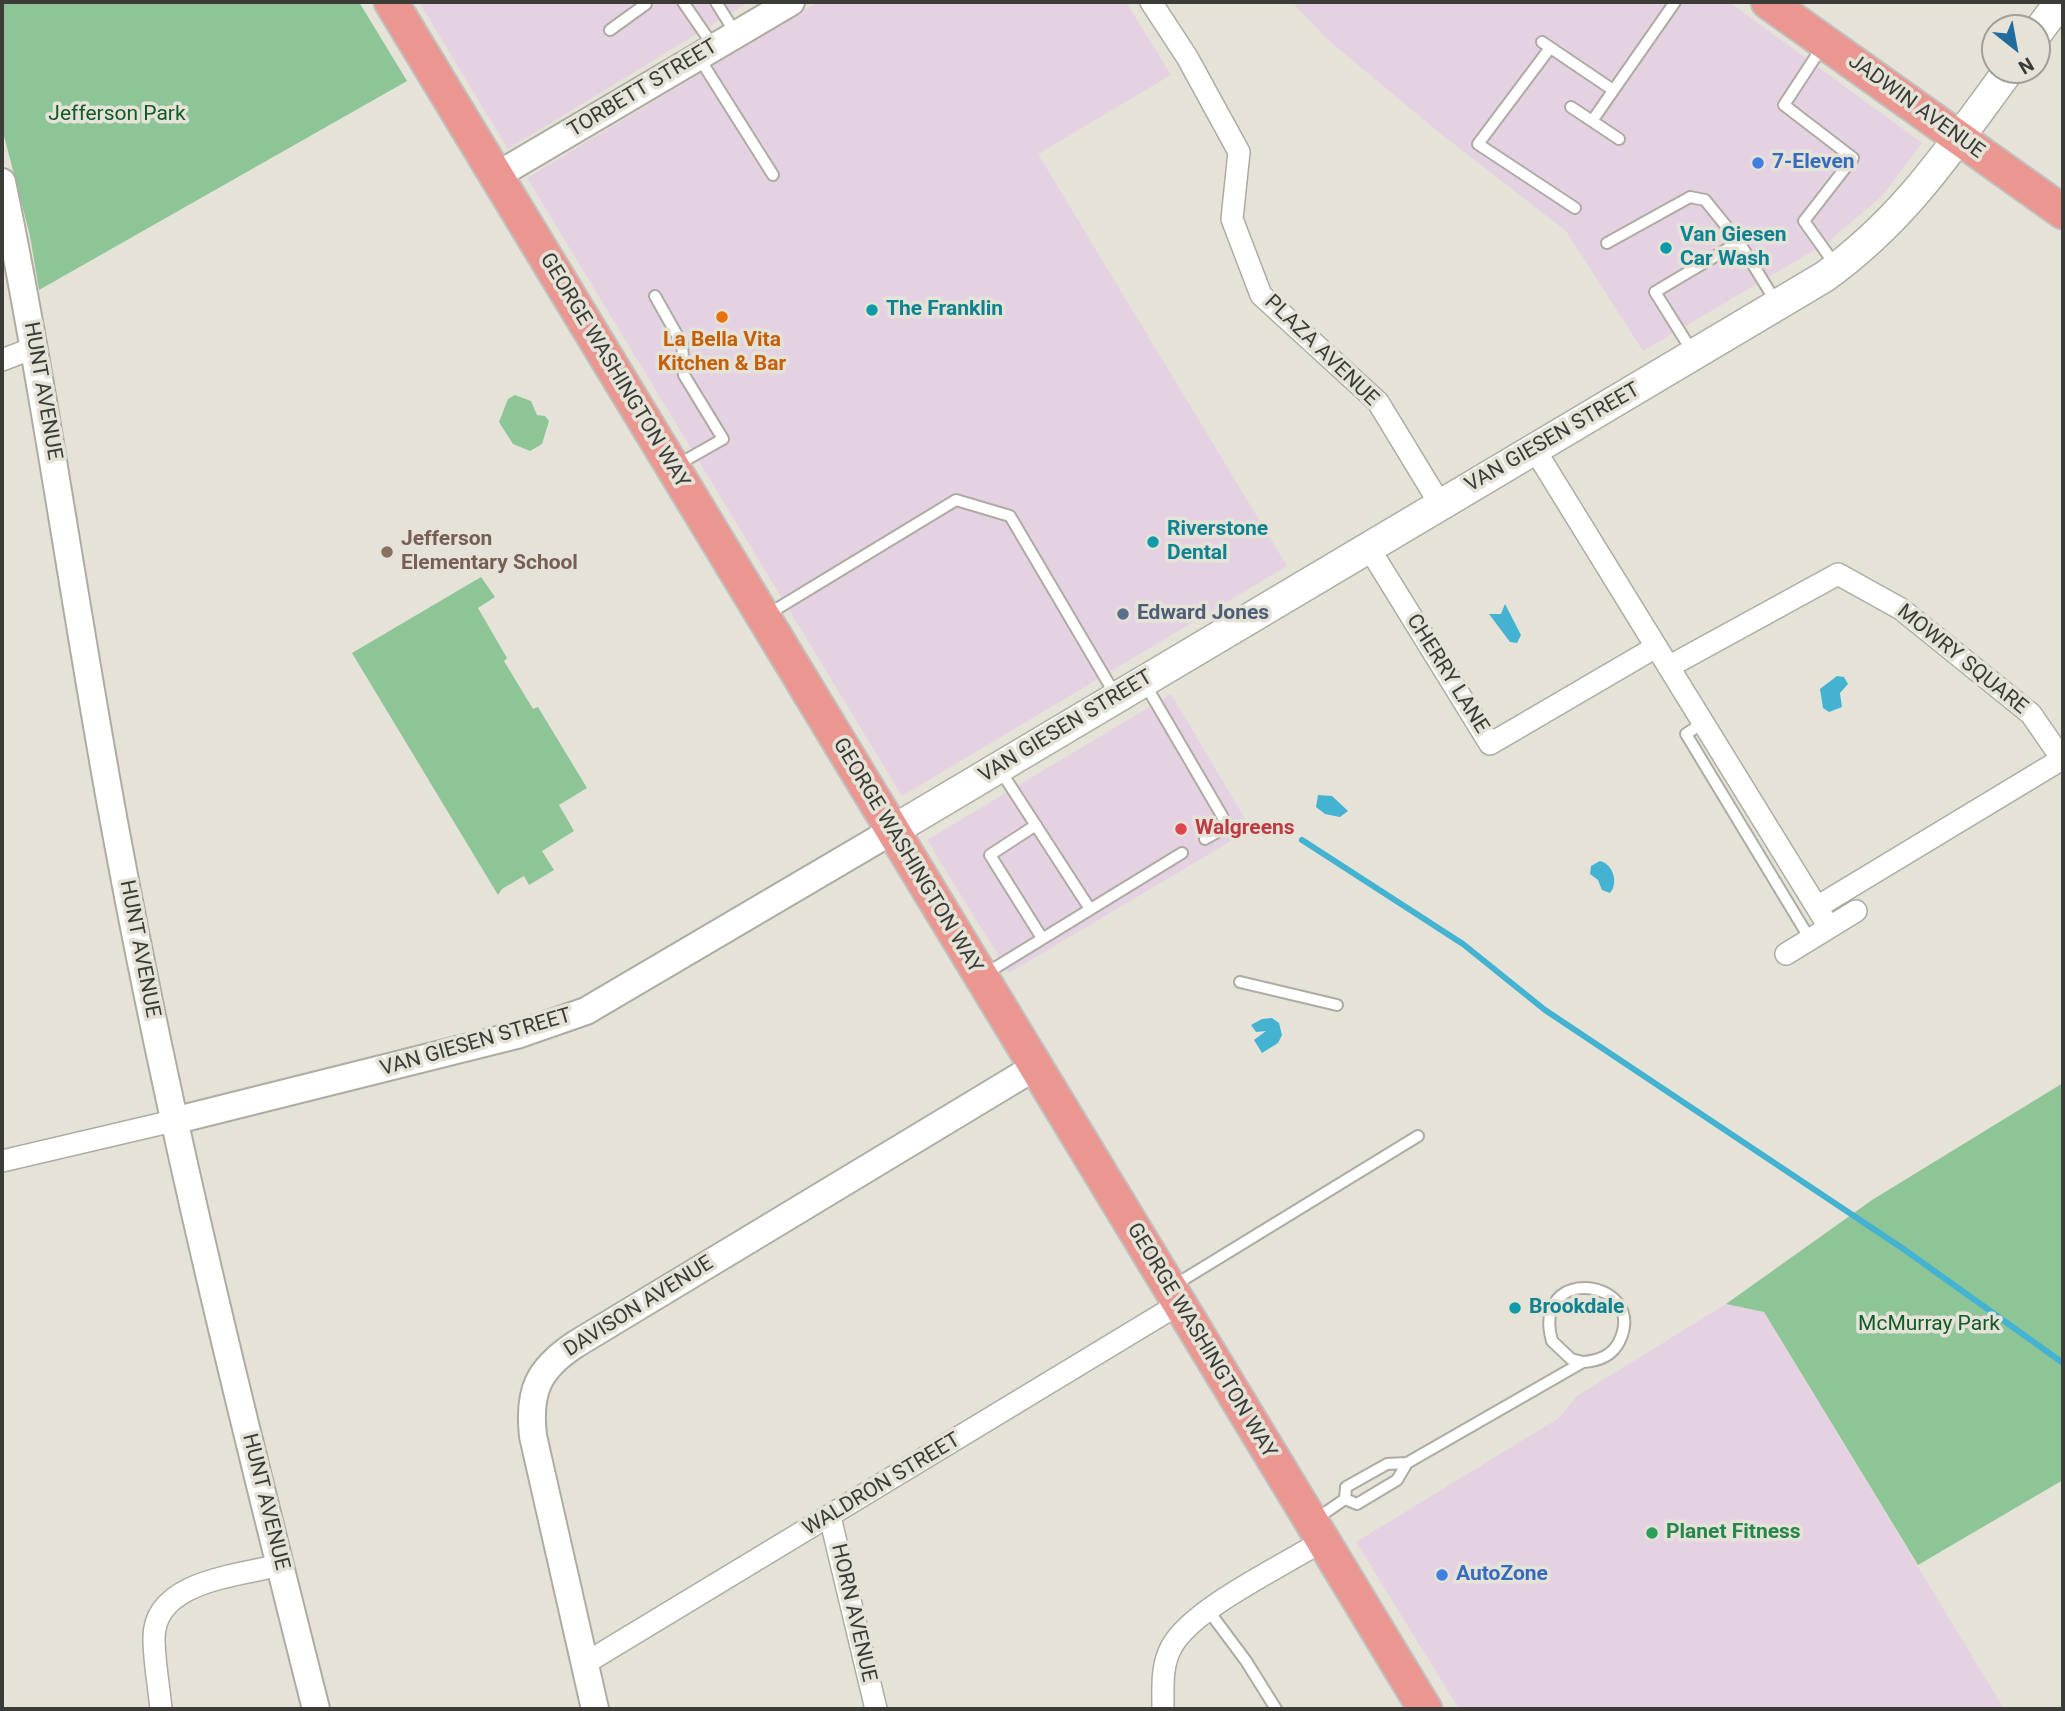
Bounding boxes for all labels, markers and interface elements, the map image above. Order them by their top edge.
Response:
north arrow [1981,14,2051,84]
street label: TORBETT STREET [564,34,722,144]
street label: JADWIN AVENUE [1843,49,1989,165]
text: N [2014,52,2038,79]
park label: Jefferson Park [48,102,186,128]
place label: 7-Eleven [1772,150,1855,176]
marker: 7-Eleven [1750,155,1766,171]
place label: Van Giesen Car Wash [1680,223,1787,273]
marker: Van Giesen Car Wash [1658,240,1674,256]
street label: GEORGE WASHINGTON WAY [534,249,694,493]
street label: PLAZA AVENUE [1259,290,1383,412]
place label: The Franklin [886,297,1003,323]
marker: The Franklin [864,302,880,318]
marker: La Bella Vita Kitchen & Bar [714,309,730,325]
street label: HUNT AVENUE [17,320,67,462]
place label: La Bella Vita Kitchen & Bar [658,328,786,378]
street label: VAN GIESEN STREET [1461,378,1645,498]
place label: Riverstone Dental [1167,517,1268,567]
place label: Jefferson Elementary School [401,527,578,577]
marker: Riverstone Dental [1145,534,1161,550]
marker: Jefferson Elementary School [379,544,395,560]
street label: MOWRY SQUARE [1892,600,2032,720]
place label: Edward Jones [1137,601,1269,627]
marker: Edward Jones [1115,606,1131,622]
street label: CHERRY LANE [1400,610,1494,738]
street label: VAN GIESEN STREET [975,665,1157,789]
street label: GEORGE WASHINGTON WAY [827,734,987,978]
place label: Walgreens [1195,816,1295,842]
marker: Walgreens [1173,821,1189,837]
street label: HUNT AVENUE [113,878,165,1020]
street label: VAN GIESEN STREET [378,1004,574,1082]
street label: GEORGE WASHINGTON WAY [1121,1219,1281,1463]
street label: DAVISON AVENUE [560,1251,718,1363]
place label: Brookdale [1529,1295,1624,1321]
marker: Brookdale [1507,1300,1523,1316]
park label: McMurray Park [1858,1312,2000,1338]
street label: WALDRON STREET [799,1428,965,1542]
street label: HUNT AVENUE [236,1431,294,1573]
place label: Planet Fitness [1666,1520,1801,1546]
marker: Planet Fitness [1644,1525,1660,1541]
street label: HORN AVENUE [825,1541,881,1685]
place label: AutoZone [1456,1562,1548,1588]
marker: AutoZone [1434,1567,1450,1583]

